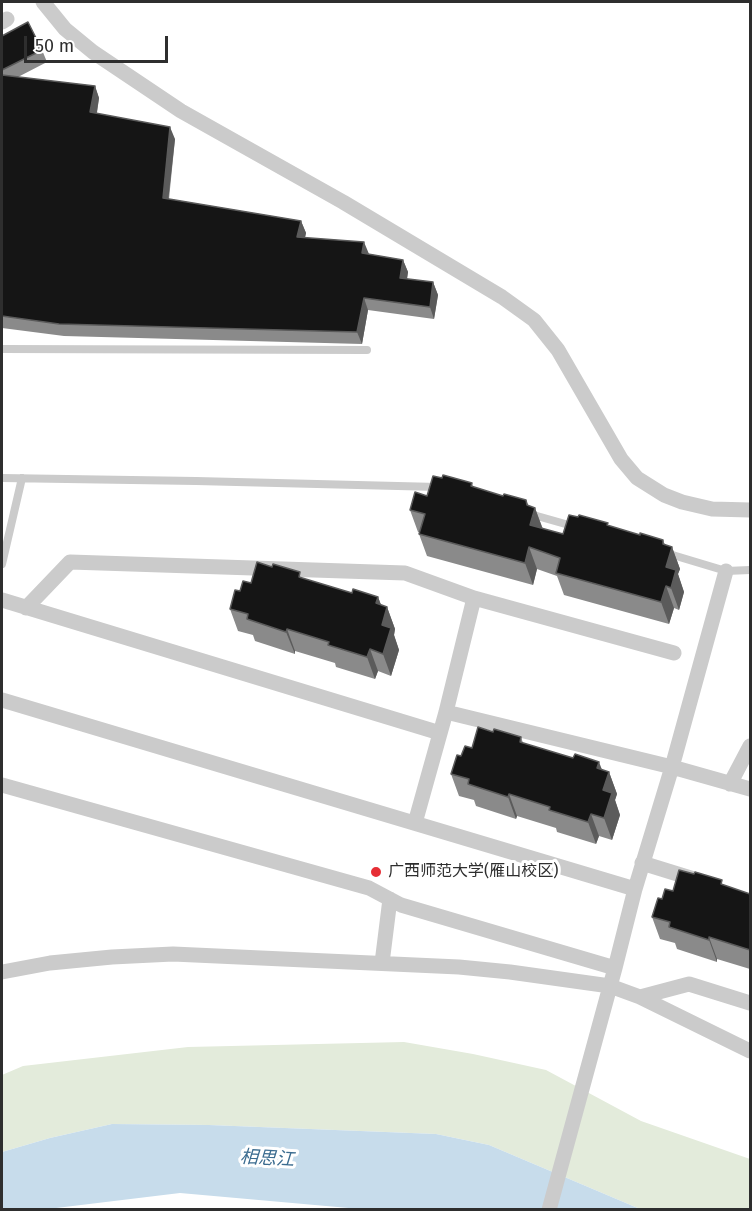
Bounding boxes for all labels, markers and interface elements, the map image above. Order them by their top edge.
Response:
scale bar [27,24,171,62]
text: 50 m [35,35,74,57]
place label: 广西师范大学(雁山校区) [388,862,558,882]
marker: 广西师范大学(雁山校区) [369,865,383,879]
water label: 相思江 [239,1147,295,1171]

